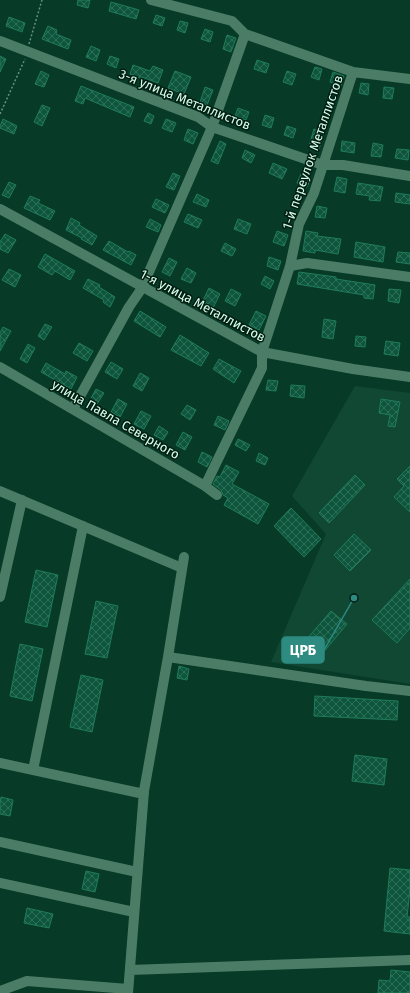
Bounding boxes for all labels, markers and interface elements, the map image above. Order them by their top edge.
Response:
street label: 3-я улица Металлистов [117,66,253,133]
street label: 1-й переулок Металлистов [279,73,346,231]
street label: 1-я улица Металлистов [138,266,268,345]
street label: улица Павла Северного [49,377,182,462]
callout: ЦРБ [282,637,324,663]
text: ЦРБ [290,642,317,659]

